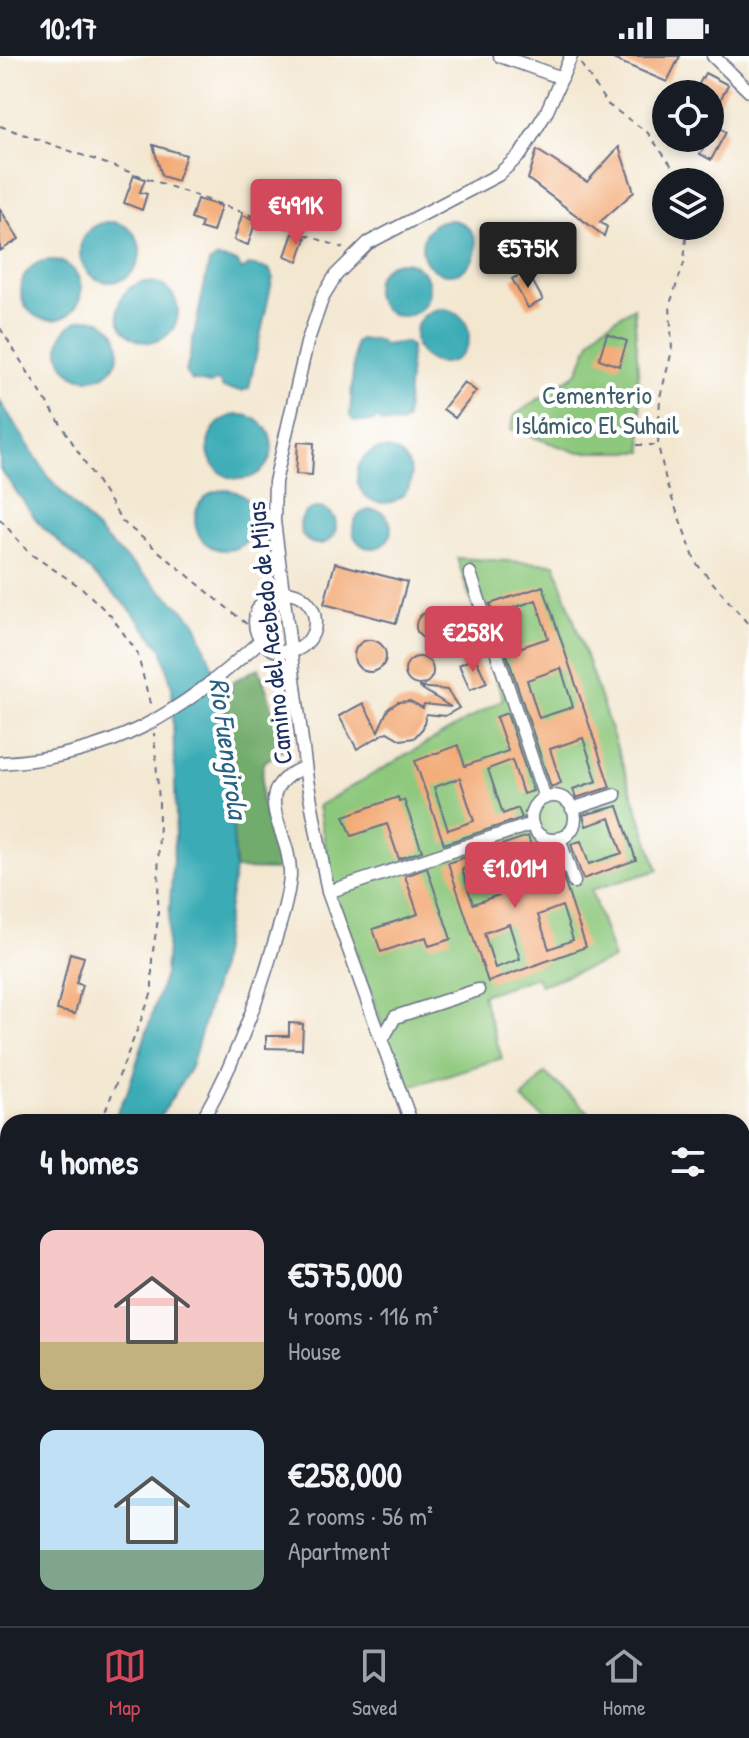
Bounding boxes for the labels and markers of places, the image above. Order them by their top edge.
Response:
pin: €491K [240,179,352,247]
pin: €575K [472,222,584,290]
pin: €258K [417,606,529,674]
pin: €1.01M [450,842,580,910]

